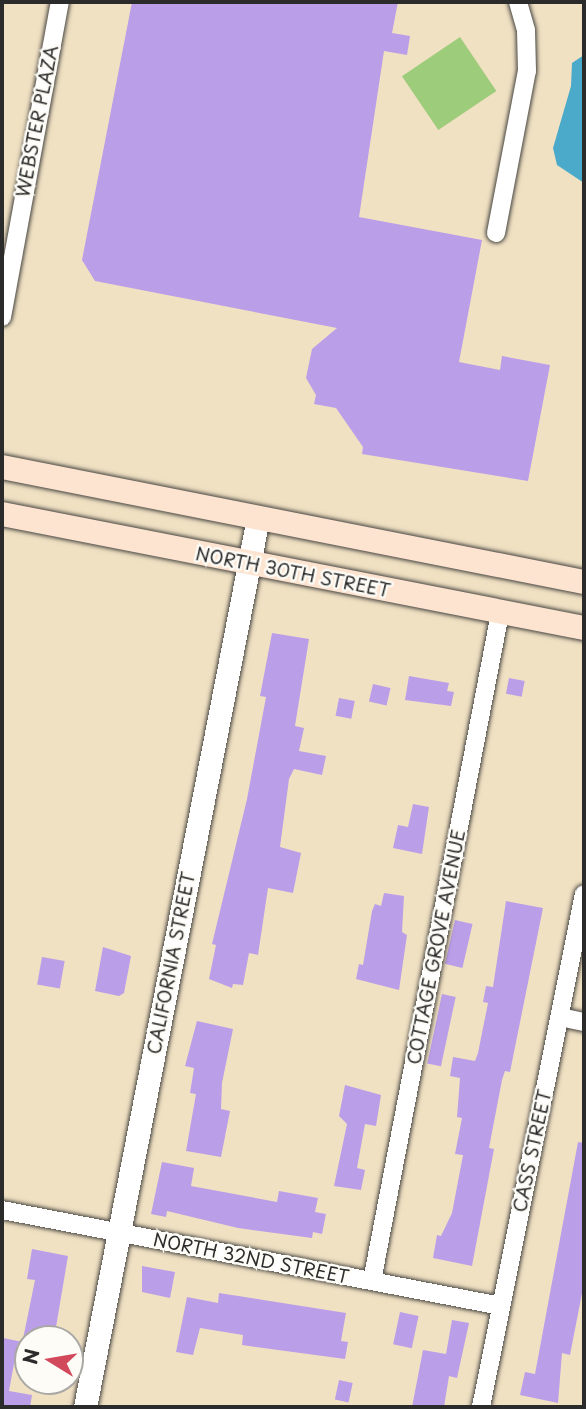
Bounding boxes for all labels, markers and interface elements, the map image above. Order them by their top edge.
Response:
street label: WEBSTER PLAZA [11,42,63,200]
street label: NORTH 30TH STREET [193,542,393,602]
street label: COTTAGE GROVE AVENUE [403,828,469,1066]
street label: CALIFORNIA STREET [142,869,200,1057]
street label: CASS STREET [508,1087,556,1215]
street label: NORTH 32ND STREET [150,1228,352,1288]
north arrow [14,1325,84,1395]
text: N [15,1346,46,1366]

